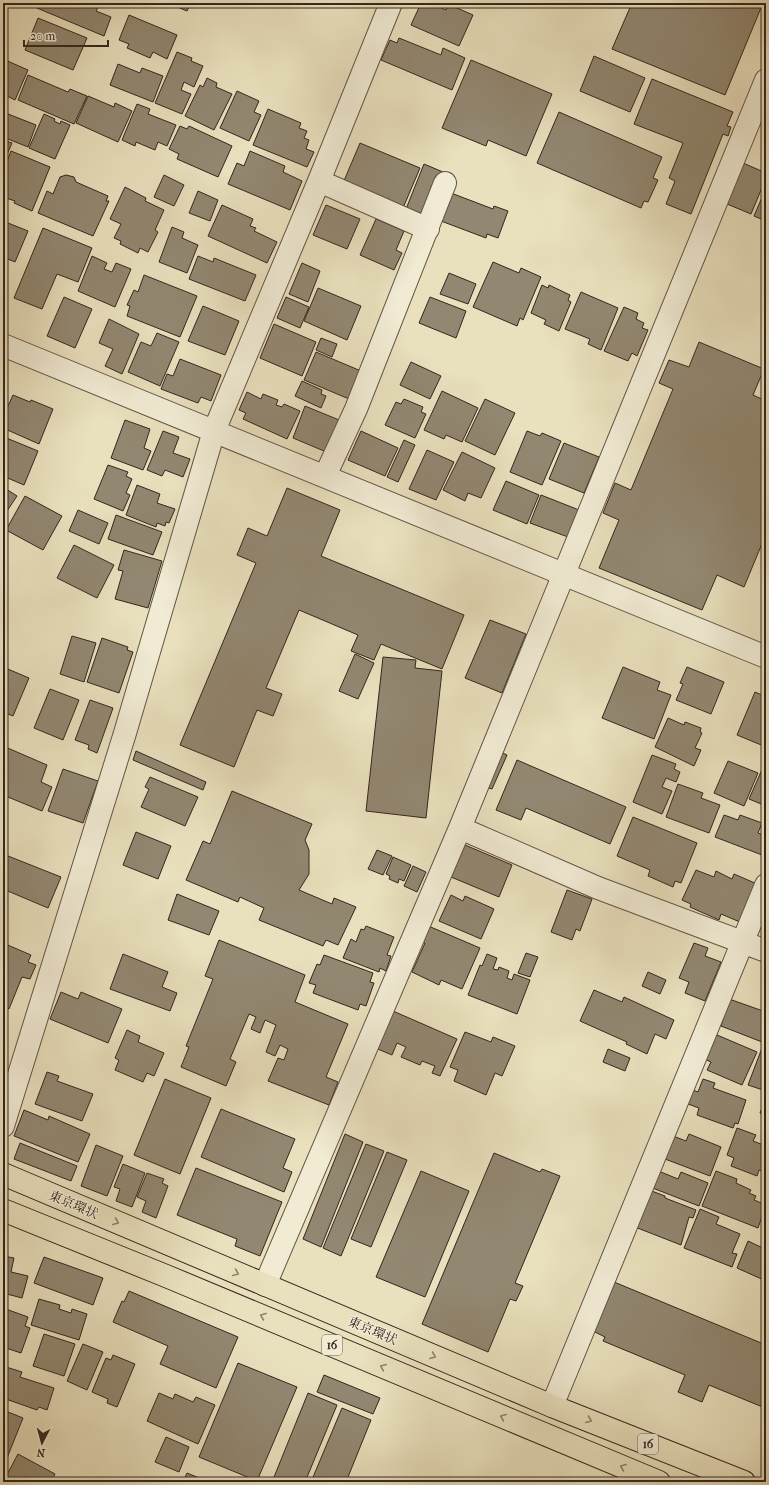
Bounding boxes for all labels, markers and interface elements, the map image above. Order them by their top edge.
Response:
scale bar [24,22,108,48]
text: 20 m [30,29,55,43]
street label: 東京環状 [47,1187,101,1222]
one-way arrow [112,1217,120,1225]
one-way arrow [233,1268,240,1276]
one-way arrow [260,1313,267,1321]
street label: 東京環状 [346,1313,400,1348]
road number: 16 [322,1335,342,1355]
one-way arrow [430,1351,437,1359]
one-way arrow [380,1363,387,1371]
one-way arrow [500,1413,507,1421]
one-way arrow [585,1416,592,1424]
north arrow [22,1423,62,1463]
road number: 16 [638,1434,658,1454]
text: N [36,1445,46,1459]
one-way arrow [620,1464,628,1472]

